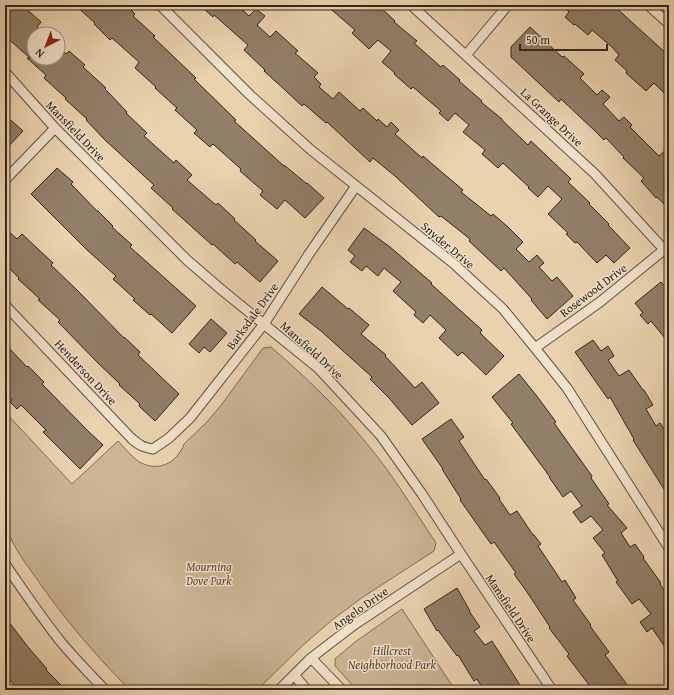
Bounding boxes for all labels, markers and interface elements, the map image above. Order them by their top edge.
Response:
north arrow [26,26,66,66]
scale bar [520,26,607,52]
text: 50 m [526,31,550,48]
text: N [31,45,47,62]
street label: La Grange Drive [517,84,587,151]
street label: Mansfield Drive [42,97,110,166]
street label: Snyder Drive [418,218,479,273]
street label: Rosewood Drive [556,259,630,321]
street label: Barksdale Drive [222,279,282,353]
street label: Mansfield Drive [277,317,347,383]
street label: Henderson Drive [51,335,121,409]
park label: Mourning Dove Park [185,558,232,589]
street label: Mansfield Drive [482,570,540,646]
street label: Angelo Drive [329,582,392,634]
park label: Hillcrest Neighborhood Park [348,642,436,673]

